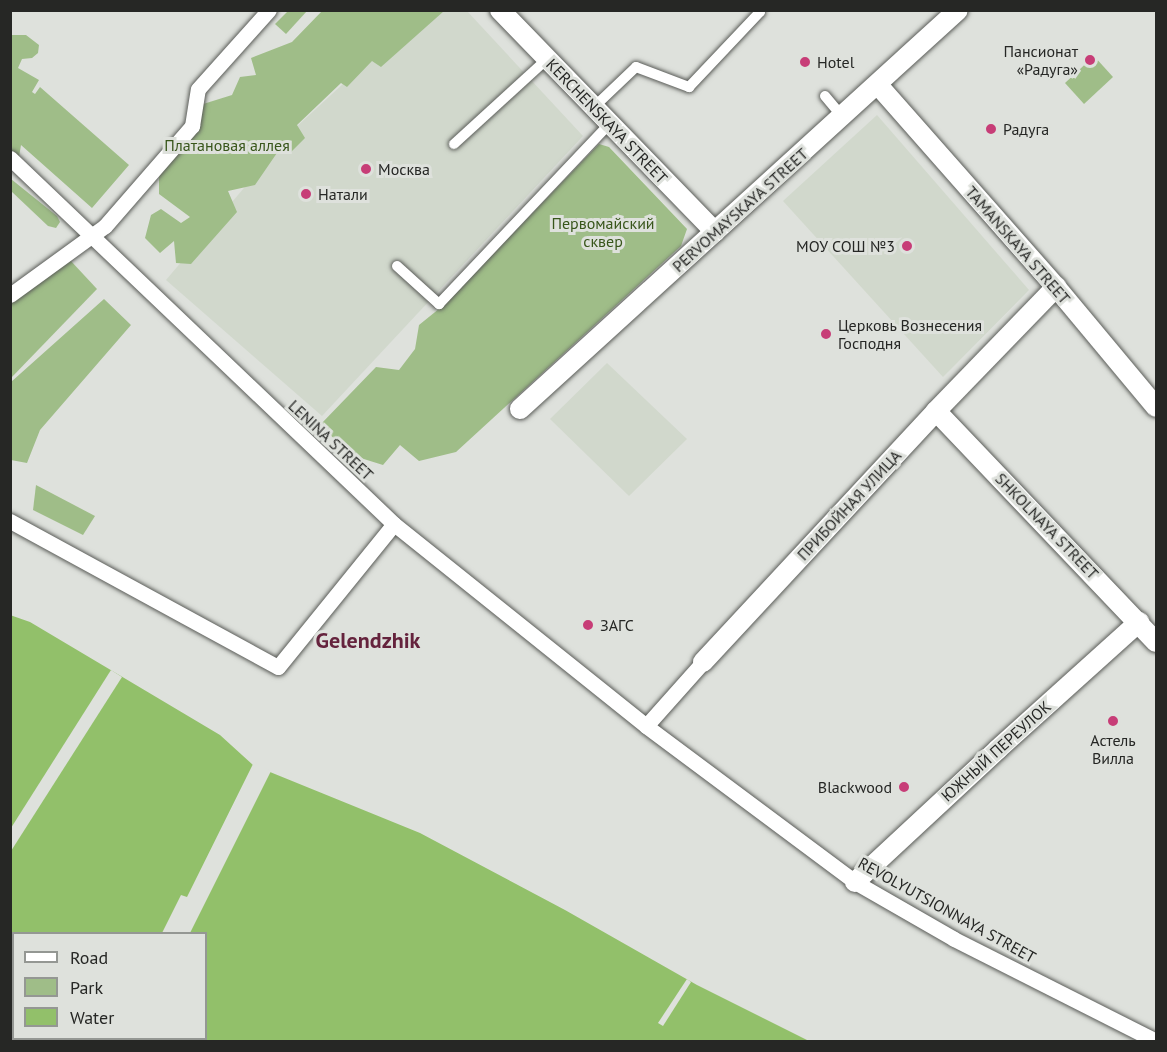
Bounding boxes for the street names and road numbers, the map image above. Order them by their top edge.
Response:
street label: KERCHENSKAYA STREET [542,54,672,188]
street label: PERVOMAYSKAYA STREET [668,144,812,276]
street label: TAMANSKAYA STREET [961,182,1075,308]
street label: LENINA STREET [284,396,378,484]
street label: ПРИБОЙНАЯ УЛИЦА [793,446,905,564]
street label: SHKOLNAYA STREET [991,469,1103,583]
street label: ЮЖНЫЙ ПЕРЕУЛОК [937,697,1055,805]
street label: REVOLYUTSIONNAYA STREET [855,853,1039,967]

